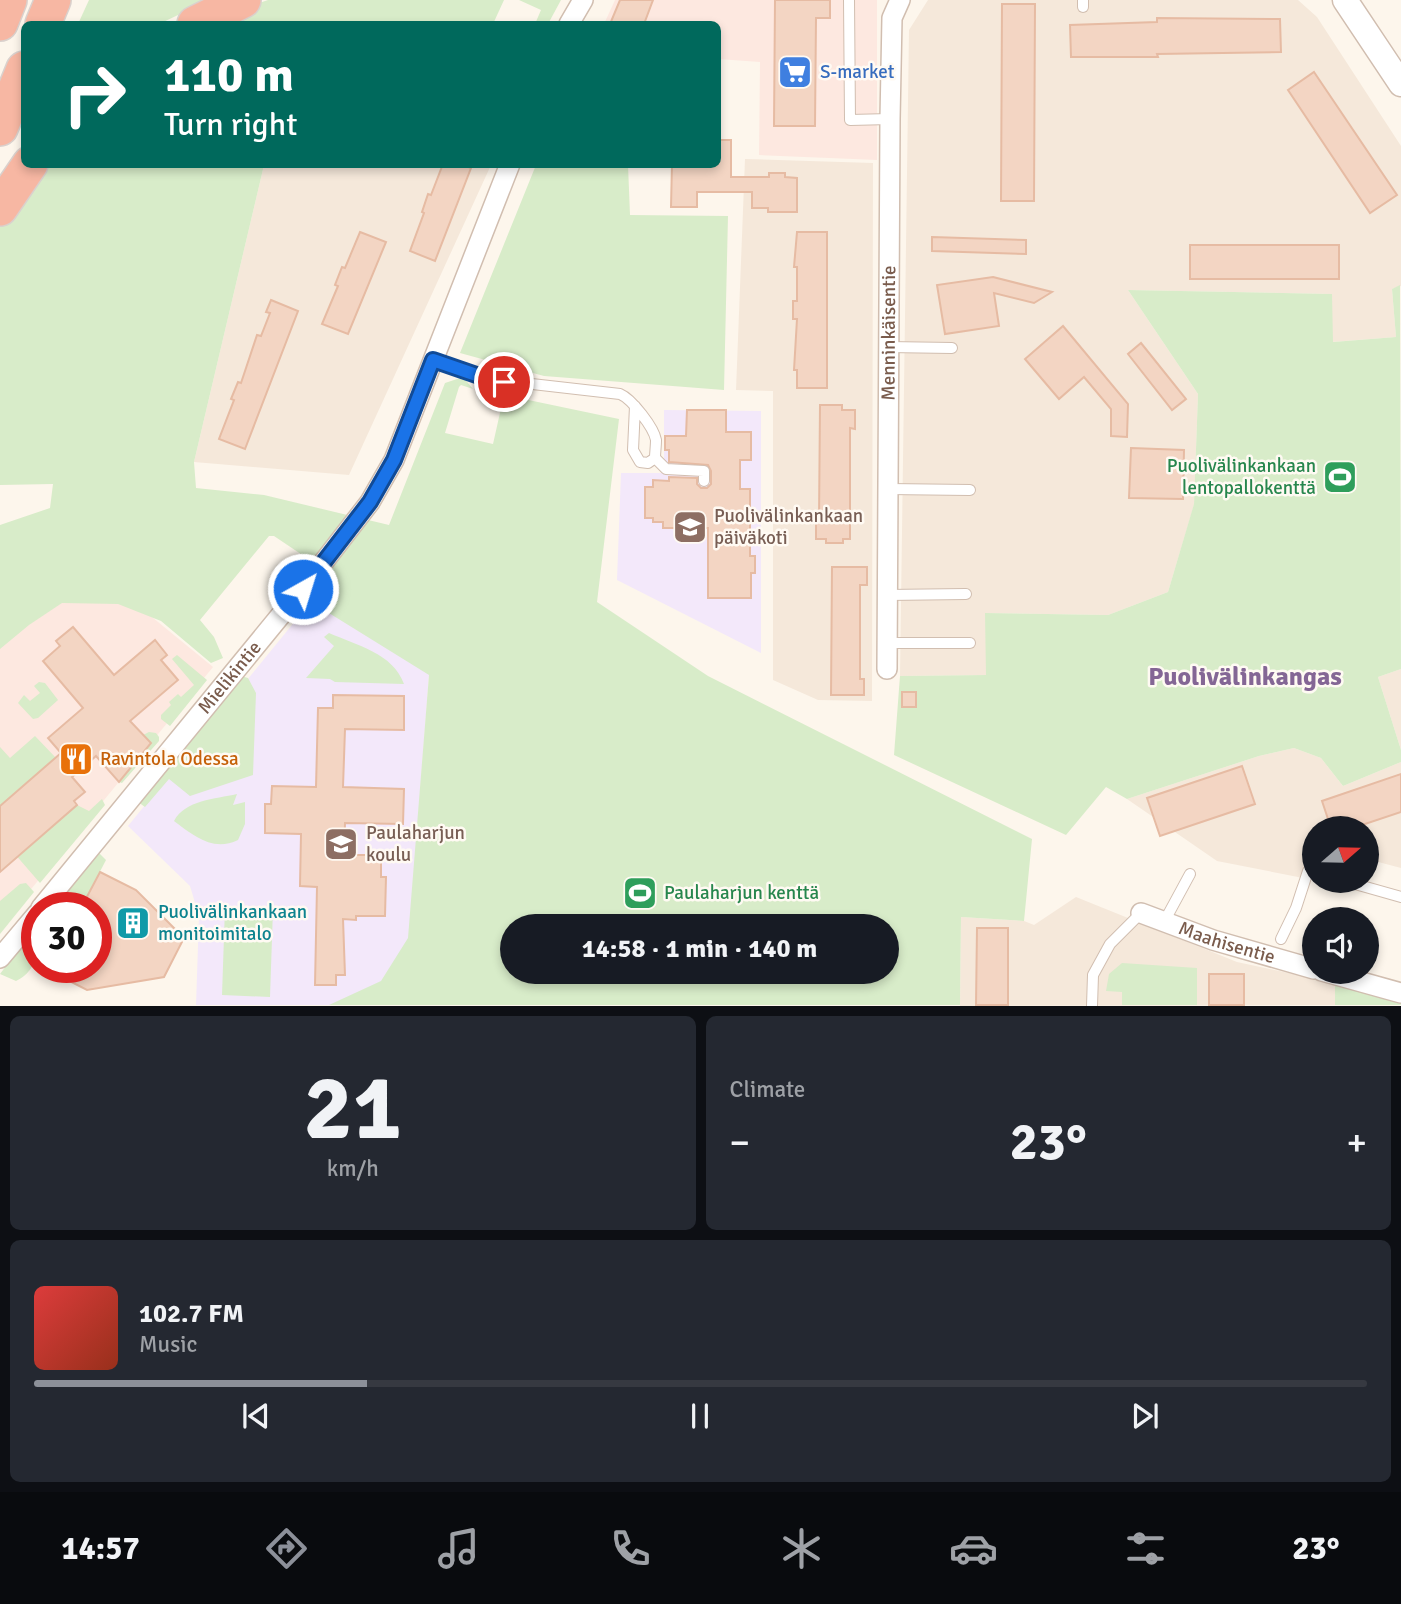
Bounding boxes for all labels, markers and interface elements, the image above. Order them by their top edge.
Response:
text: 110 m [164,45,294,105]
icon: right [49,49,140,140]
supermarket icon: S-market [776,53,814,91]
place label: S-market [820,60,895,84]
text: Turn right [164,105,297,144]
street label: Menninkäisentie [876,265,901,401]
pin [474,352,534,412]
icon: arrive [485,363,523,401]
place label: Puolivälinkankaan lentopallokenttä [1167,454,1316,500]
sports icon: Puolivälinkankaan lentopallokenttä [1321,458,1359,496]
place label: Puolivälinkankaan päiväkoti [714,504,863,550]
school or university icon: Puolivälinkankaan päiväkoti [671,508,709,546]
position arrow [266,552,340,626]
street label: Mielikintie [193,636,267,719]
district label: Puolivälinkangas [1148,661,1342,693]
restaurant icon: Ravintola Odessa [57,740,95,778]
place label: Ravintola Odessa [100,747,239,771]
north arrow [1302,816,1379,892]
map controls [1302,816,1379,984]
place label: Paulaharjun koulu [366,821,465,867]
school or university icon: Paulaharjun koulu [322,825,360,863]
sports icon: Paulaharjun kenttä [621,874,659,912]
place label: Paulaharjun kenttä [664,881,819,905]
speed limit sign: 30 [21,892,112,983]
place label: Puolivälinkankaan monitoimitalo [158,900,307,946]
building icon: Puolivälinkankaan monitoimitalo [114,904,152,942]
button: sound [1302,907,1379,984]
street label: Maahisentie [1175,916,1278,969]
text: 14:58 · 1 min · 140 m [582,933,817,965]
text: 21 [304,1052,402,1165]
text: Climate [730,1075,805,1104]
text: 23° [1010,1110,1087,1174]
text: − [730,1119,750,1166]
text: + [1346,1119,1367,1166]
text: km/h [327,1154,379,1183]
text: 102.7 FM [139,1298,244,1330]
text: Music [139,1330,197,1359]
icon: previous [237,1397,275,1435]
icon: pause [681,1397,719,1435]
icon: next [1126,1397,1164,1435]
icon: directions [262,1524,311,1573]
icon: music [434,1524,483,1573]
icon: phone [606,1524,655,1573]
icon: climate [777,1524,826,1573]
icon: car [949,1524,998,1573]
icon: filters [1121,1524,1170,1573]
text: 14:57 [61,1529,140,1568]
text: 23° [1292,1529,1340,1568]

